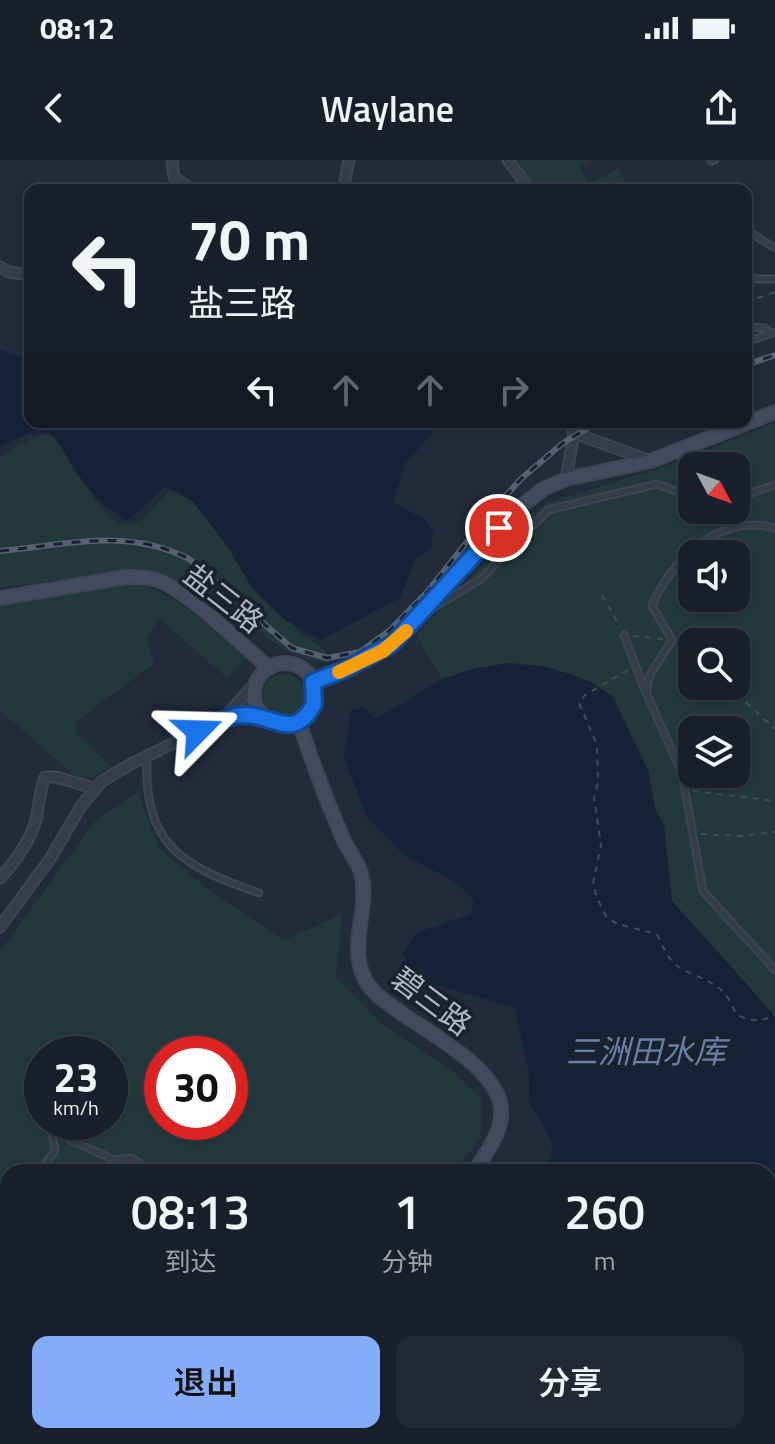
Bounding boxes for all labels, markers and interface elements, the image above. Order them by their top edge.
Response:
text: 08:12 [40,5,115,51]
text: Waylane [321,81,454,136]
icon: back [32,86,76,130]
icon: share [699,86,743,130]
text: 70 m [188,197,310,282]
icon: left [56,216,160,320]
text: 盐三路 [188,275,296,330]
icon: left [240,368,284,412]
icon: ahead [324,368,368,412]
icon: ahead [408,368,452,412]
icon: right [492,368,536,412]
north arrow [678,452,750,524]
map controls [678,452,750,788]
pin [465,494,533,562]
icon: arrive [477,506,521,550]
button: sound [678,540,750,612]
street label: 盐三路 [174,552,274,644]
button: search [678,628,750,700]
position arrow [156,689,240,773]
button: layers [678,716,750,788]
street label: 碧三路 [382,956,482,1046]
water label: 三洲田水库 [566,1027,731,1075]
speed limit sign: 30 [144,1036,248,1140]
text: 23 [54,1047,98,1108]
text: km/h [53,1092,99,1123]
text: 08:13 [131,1175,250,1248]
text: 1 [394,1175,421,1248]
text: 260 [564,1175,645,1248]
text: m [594,1241,615,1280]
text: 到达 [165,1242,217,1281]
text: 分钟 [381,1242,433,1281]
button: 退出 [32,1336,380,1428]
button: 分享 [396,1336,744,1428]

